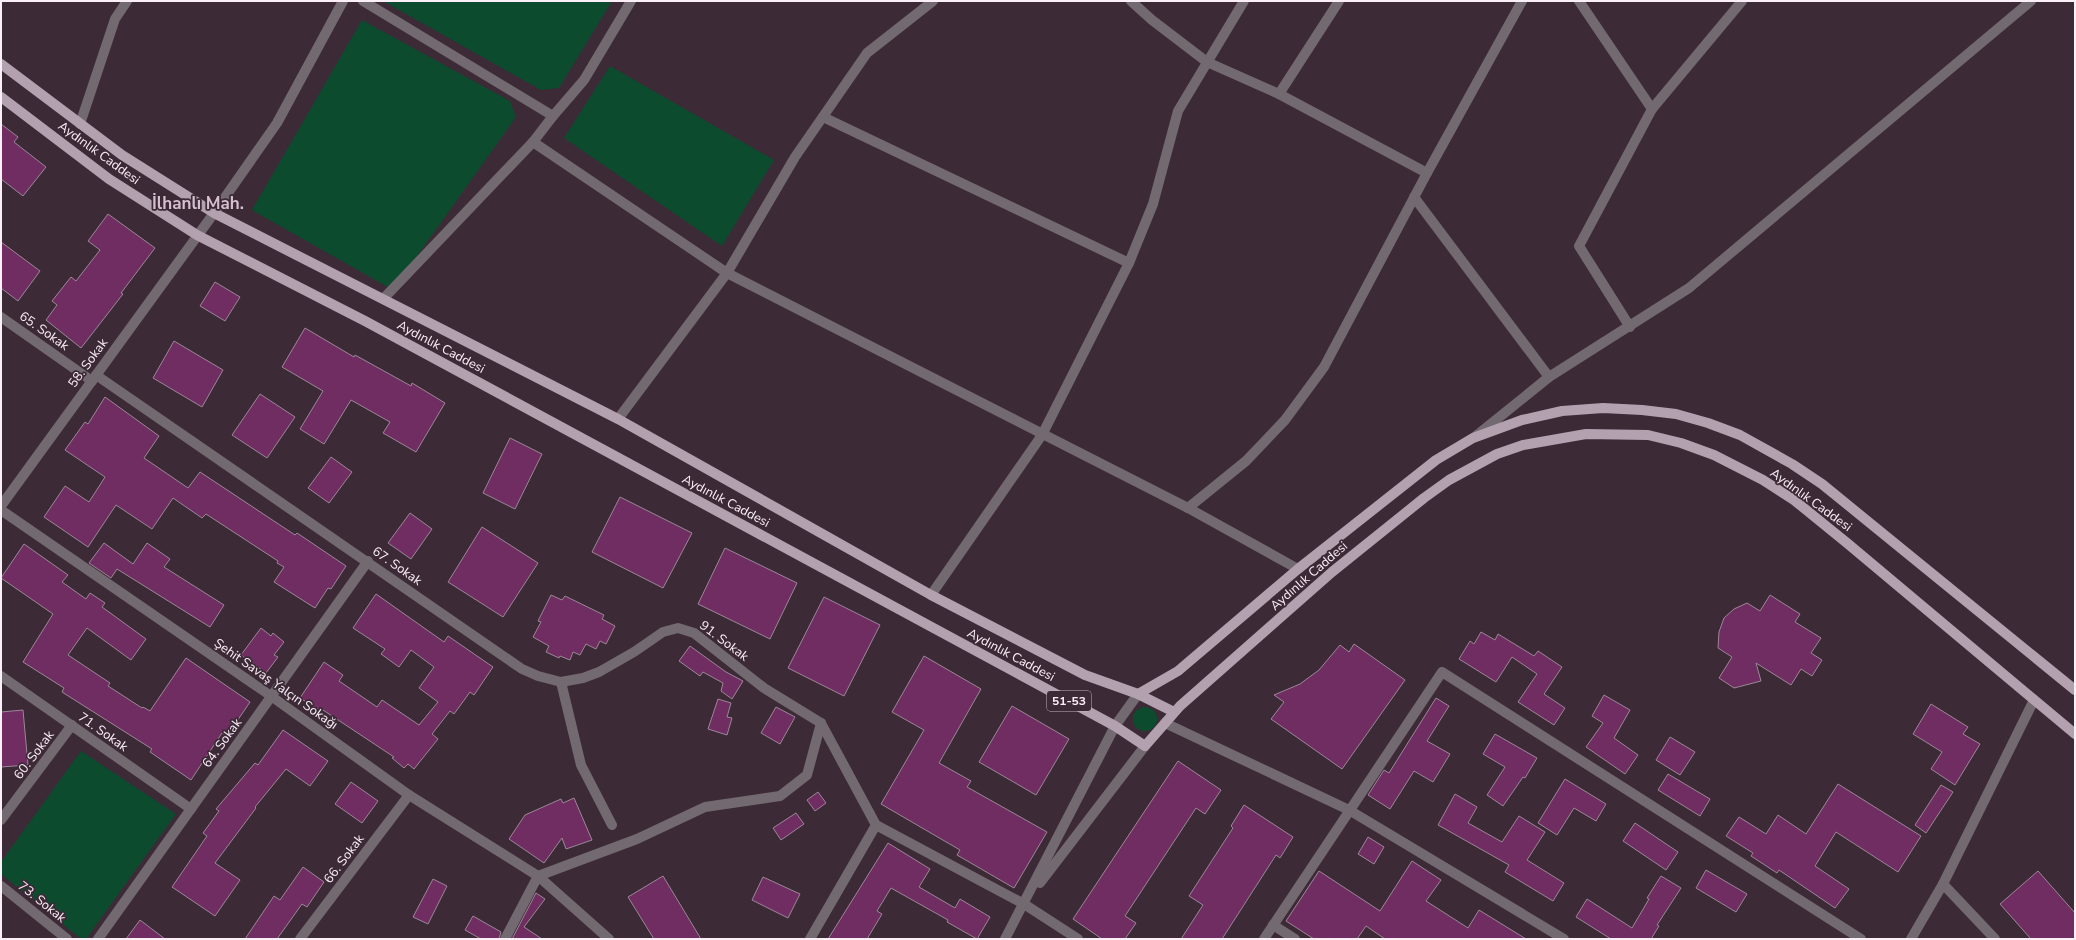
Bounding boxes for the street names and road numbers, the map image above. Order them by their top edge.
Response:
street label: Aydınlık Caddesi [54,117,144,189]
street label: 65. Sokak [16,307,73,355]
street label: Aydınlık Caddesi [394,316,488,378]
street label: 58. Sokak [64,334,112,391]
street label: Aydınlık Caddesi [1766,464,1856,536]
street label: Aydınlık Caddesi [679,470,773,532]
street label: Aydınlık Caddesi [1266,537,1352,615]
street label: 67. Sokak [369,542,426,590]
street label: 91. Sokak [696,617,753,666]
street label: Aydınlık Caddesi [964,624,1058,686]
street label: Şehit Savaş Yalçın Sokağı [210,634,342,734]
road number: 51-53 [1047,691,1091,711]
street label: 71. Sokak [75,708,132,756]
street label: 64. Sokak [198,714,246,771]
street label: 60. Sokak [10,726,59,783]
street label: 66. Sokak [320,830,369,887]
street label: 73. Sokak [14,877,70,927]

